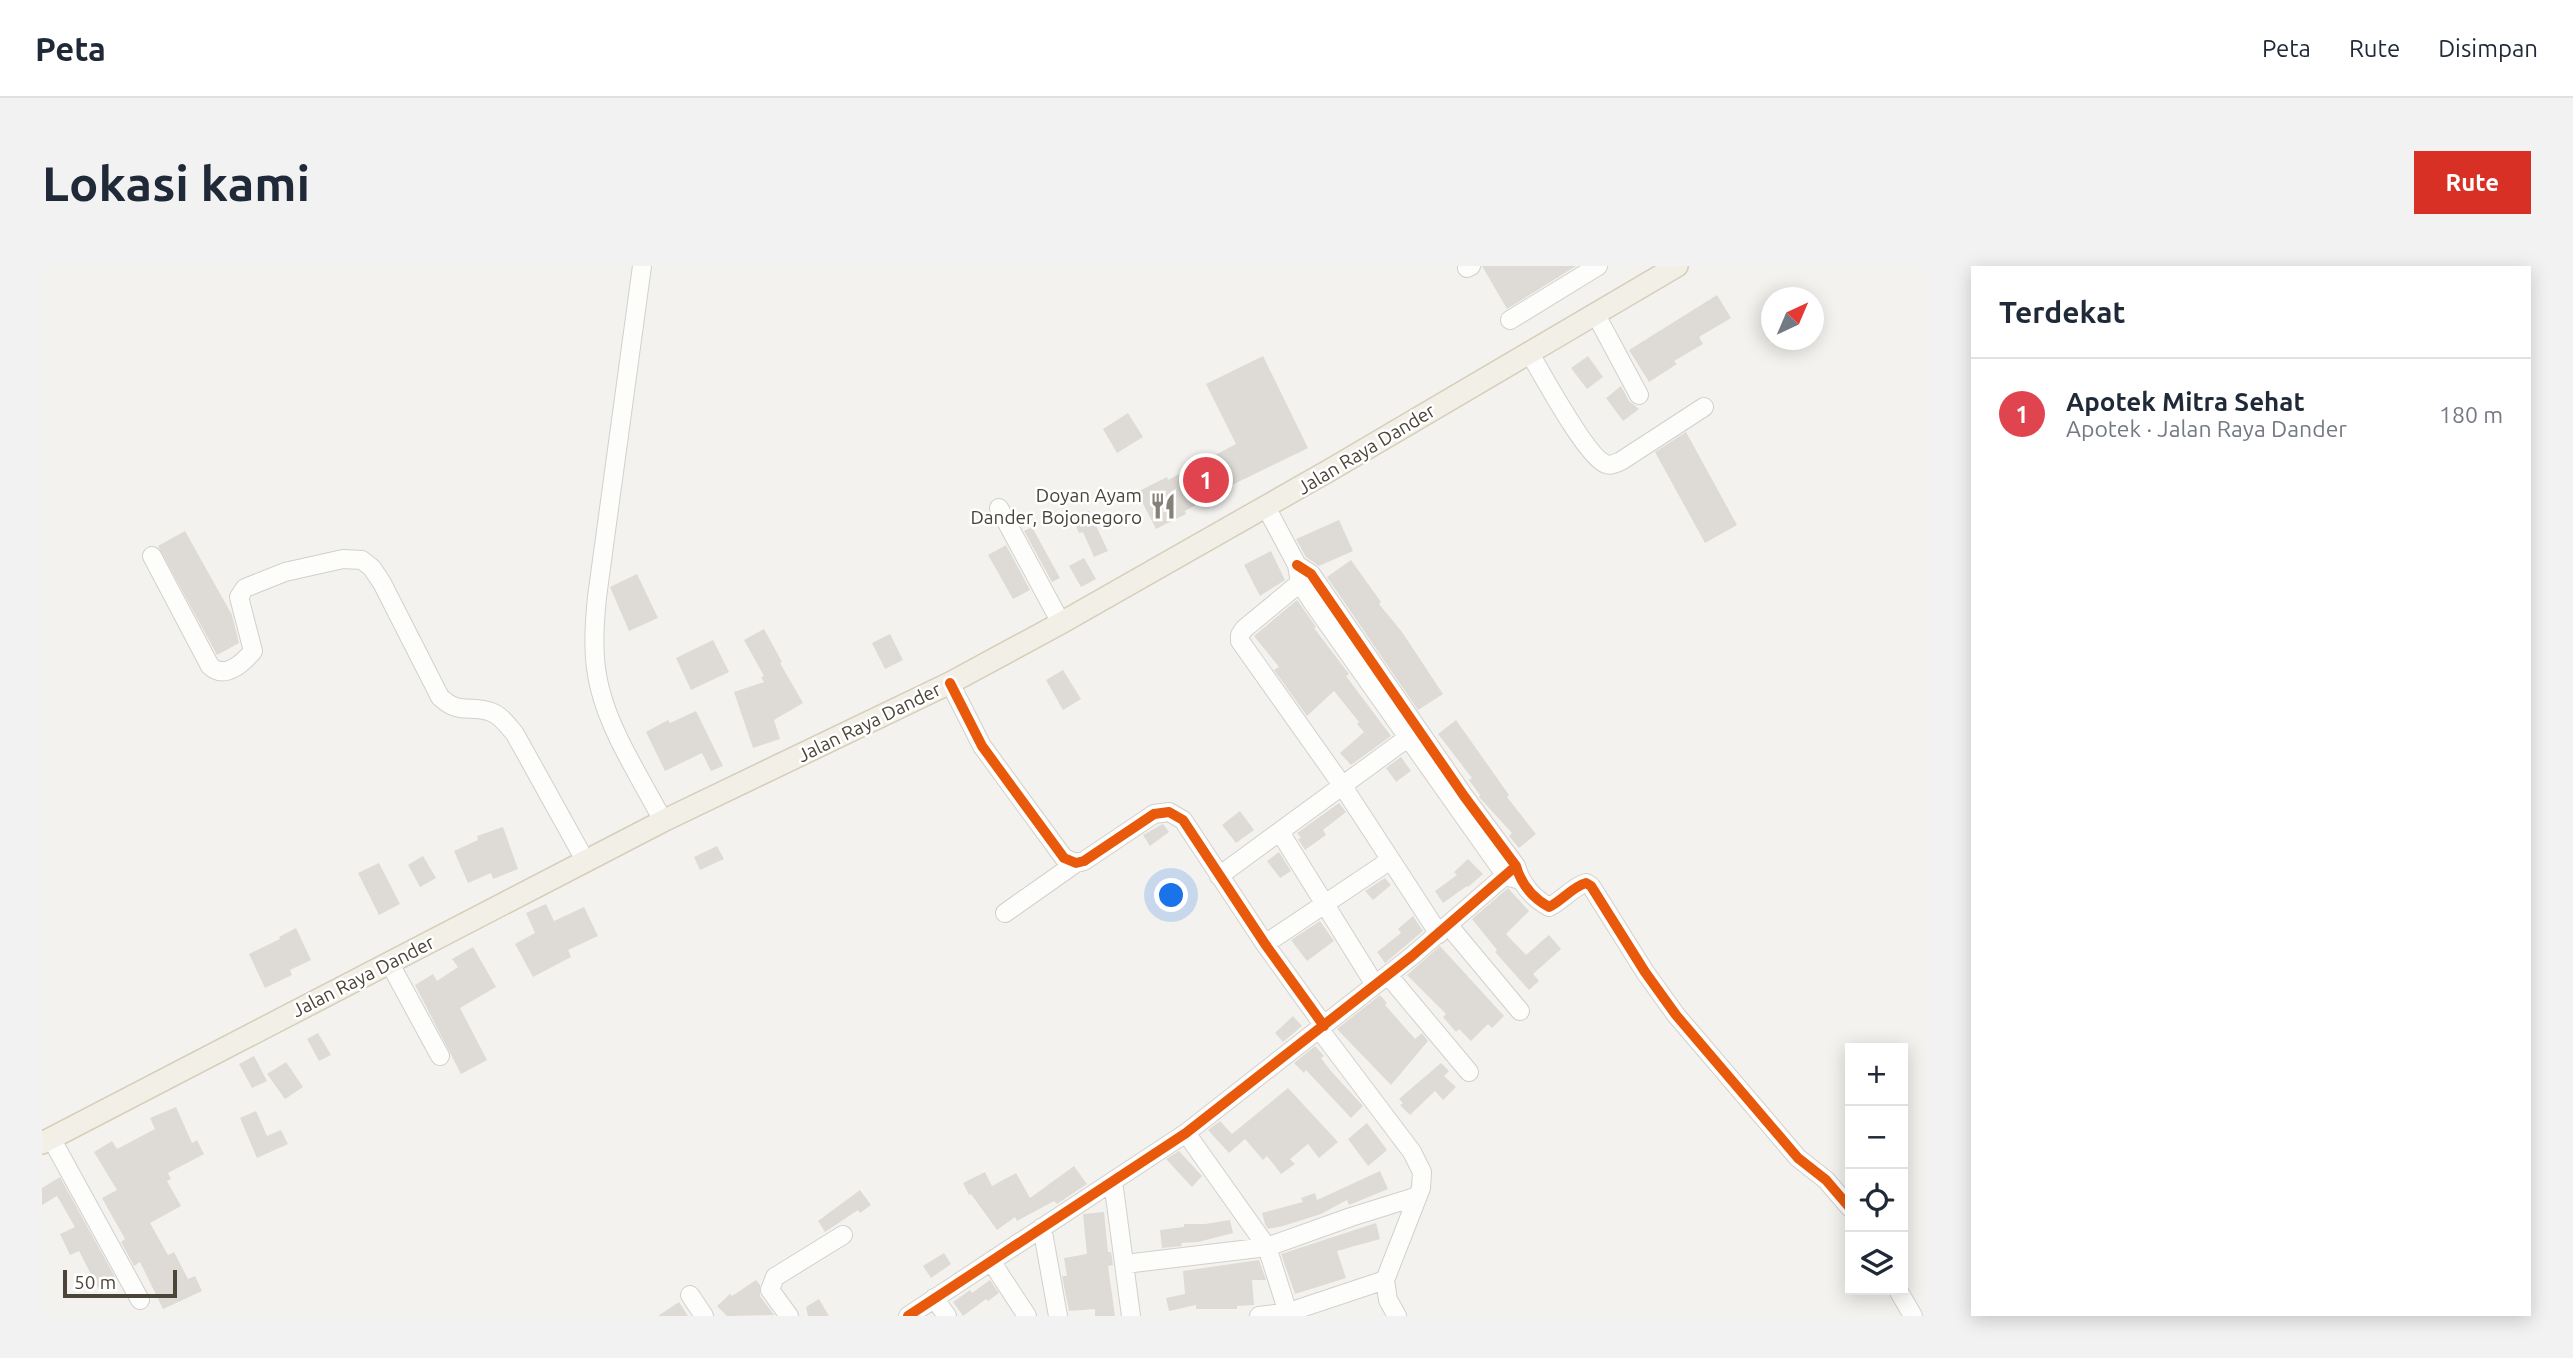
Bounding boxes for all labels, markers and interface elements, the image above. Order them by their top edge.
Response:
text: Peta [35,30,106,67]
text: Peta [2262,35,2311,62]
text: Rute [2349,35,2400,62]
text: Disimpan [2438,35,2538,62]
button: Rute [2414,151,2531,214]
text: Lokasi kami [42,155,310,210]
north arrow [1761,287,1824,350]
text: Terdekat [1999,295,2125,329]
text: Apotek Mitra Sehat [2066,387,2305,416]
street label: Jalan Raya Dander [1293,399,1439,499]
text: 1 [2016,402,2028,427]
text: 180 m [2439,402,2503,427]
text: Apotek · Jalan Raya Dander [2066,416,2347,441]
pin: 1 [1183,454,1229,506]
place label: Doyan Ayam Dander, Bojonegoro [970,484,1142,528]
restaurant icon: Doyan Ayam Dander, Bojonegoro [1148,491,1178,521]
street label: Jalan Raya Dander [794,678,944,766]
your location [1154,878,1188,912]
street label: Jalan Raya Dander [288,931,438,1021]
map controls [1845,1043,1908,1295]
button: + [1845,1043,1908,1106]
button: − [1845,1106,1908,1169]
button: locate [1845,1169,1908,1232]
button: layers [1845,1232,1908,1295]
scale bar [63,1267,177,1299]
text: 50 m [74,1271,116,1293]

